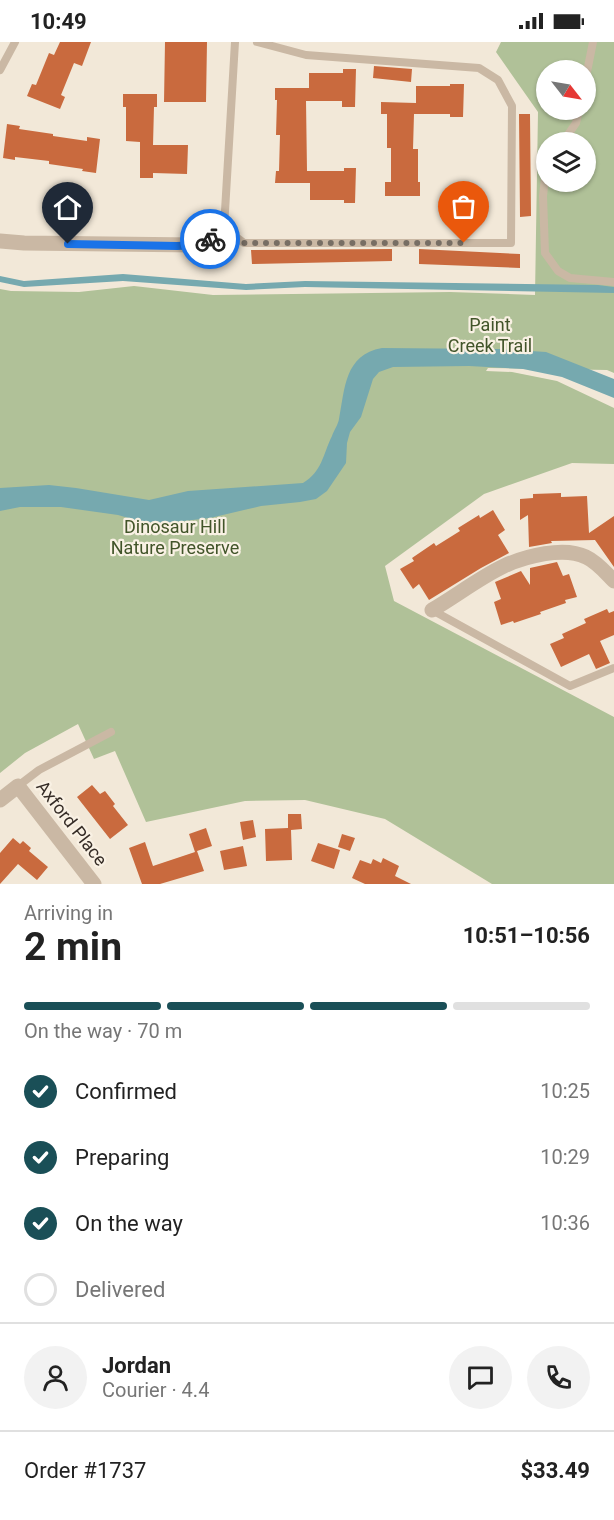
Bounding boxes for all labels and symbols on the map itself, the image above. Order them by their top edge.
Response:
north arrow [536,60,596,120]
pin [438,181,489,243]
pin [42,182,93,244]
courier [180,209,240,269]
park label: Paint Creek Trail [448,314,532,356]
park label: Dinosaur Hill Nature Preserve [111,516,239,558]
street label: Axford Place [32,776,112,870]

